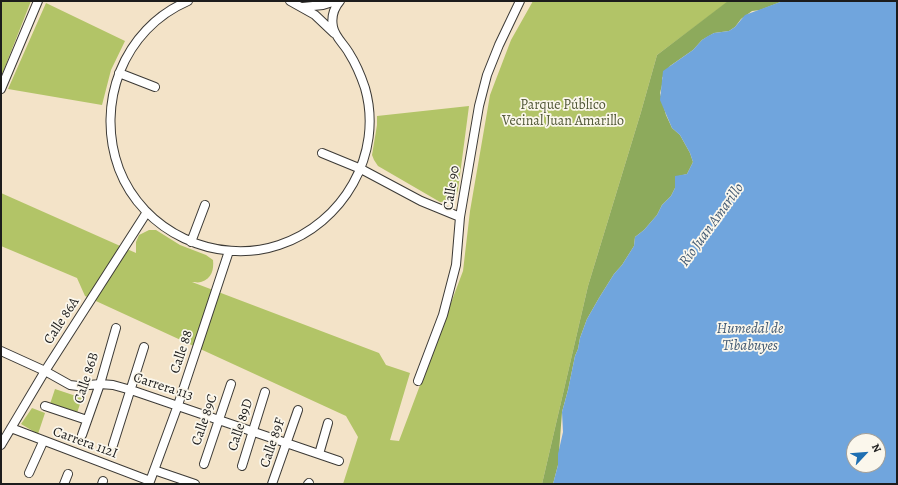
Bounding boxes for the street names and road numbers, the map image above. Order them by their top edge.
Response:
street label: Calle 90 [440,164,464,212]
street label: Calle 86A [41,294,83,348]
street label: Calle 88 [167,328,197,376]
street label: Calle 86B [71,350,103,406]
street label: Carrera 113 [131,369,195,405]
street label: Calle 89C [188,392,222,448]
street label: Calle 89D [225,397,257,453]
street label: Calle 89F [257,416,289,470]
street label: Carrera 112I [50,423,120,463]

